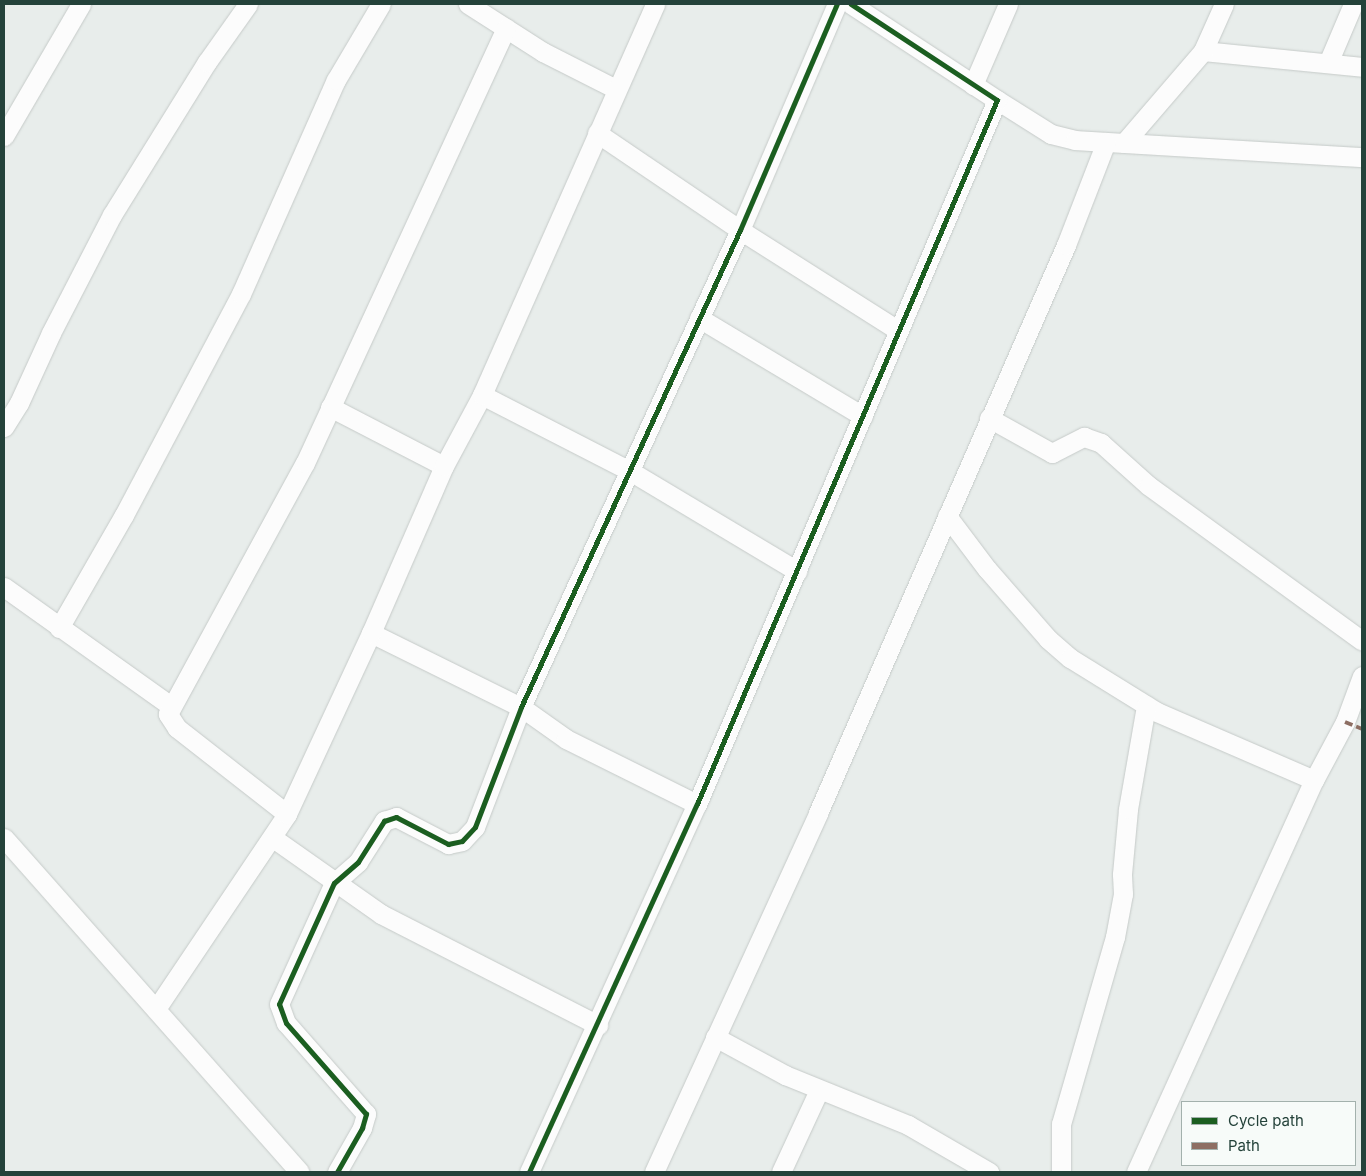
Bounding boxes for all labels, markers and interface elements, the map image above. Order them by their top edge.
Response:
legend [1181,1101,1356,1166]
text: Cycle path [1228,1111,1304,1130]
text: Path [1228,1136,1260,1155]

